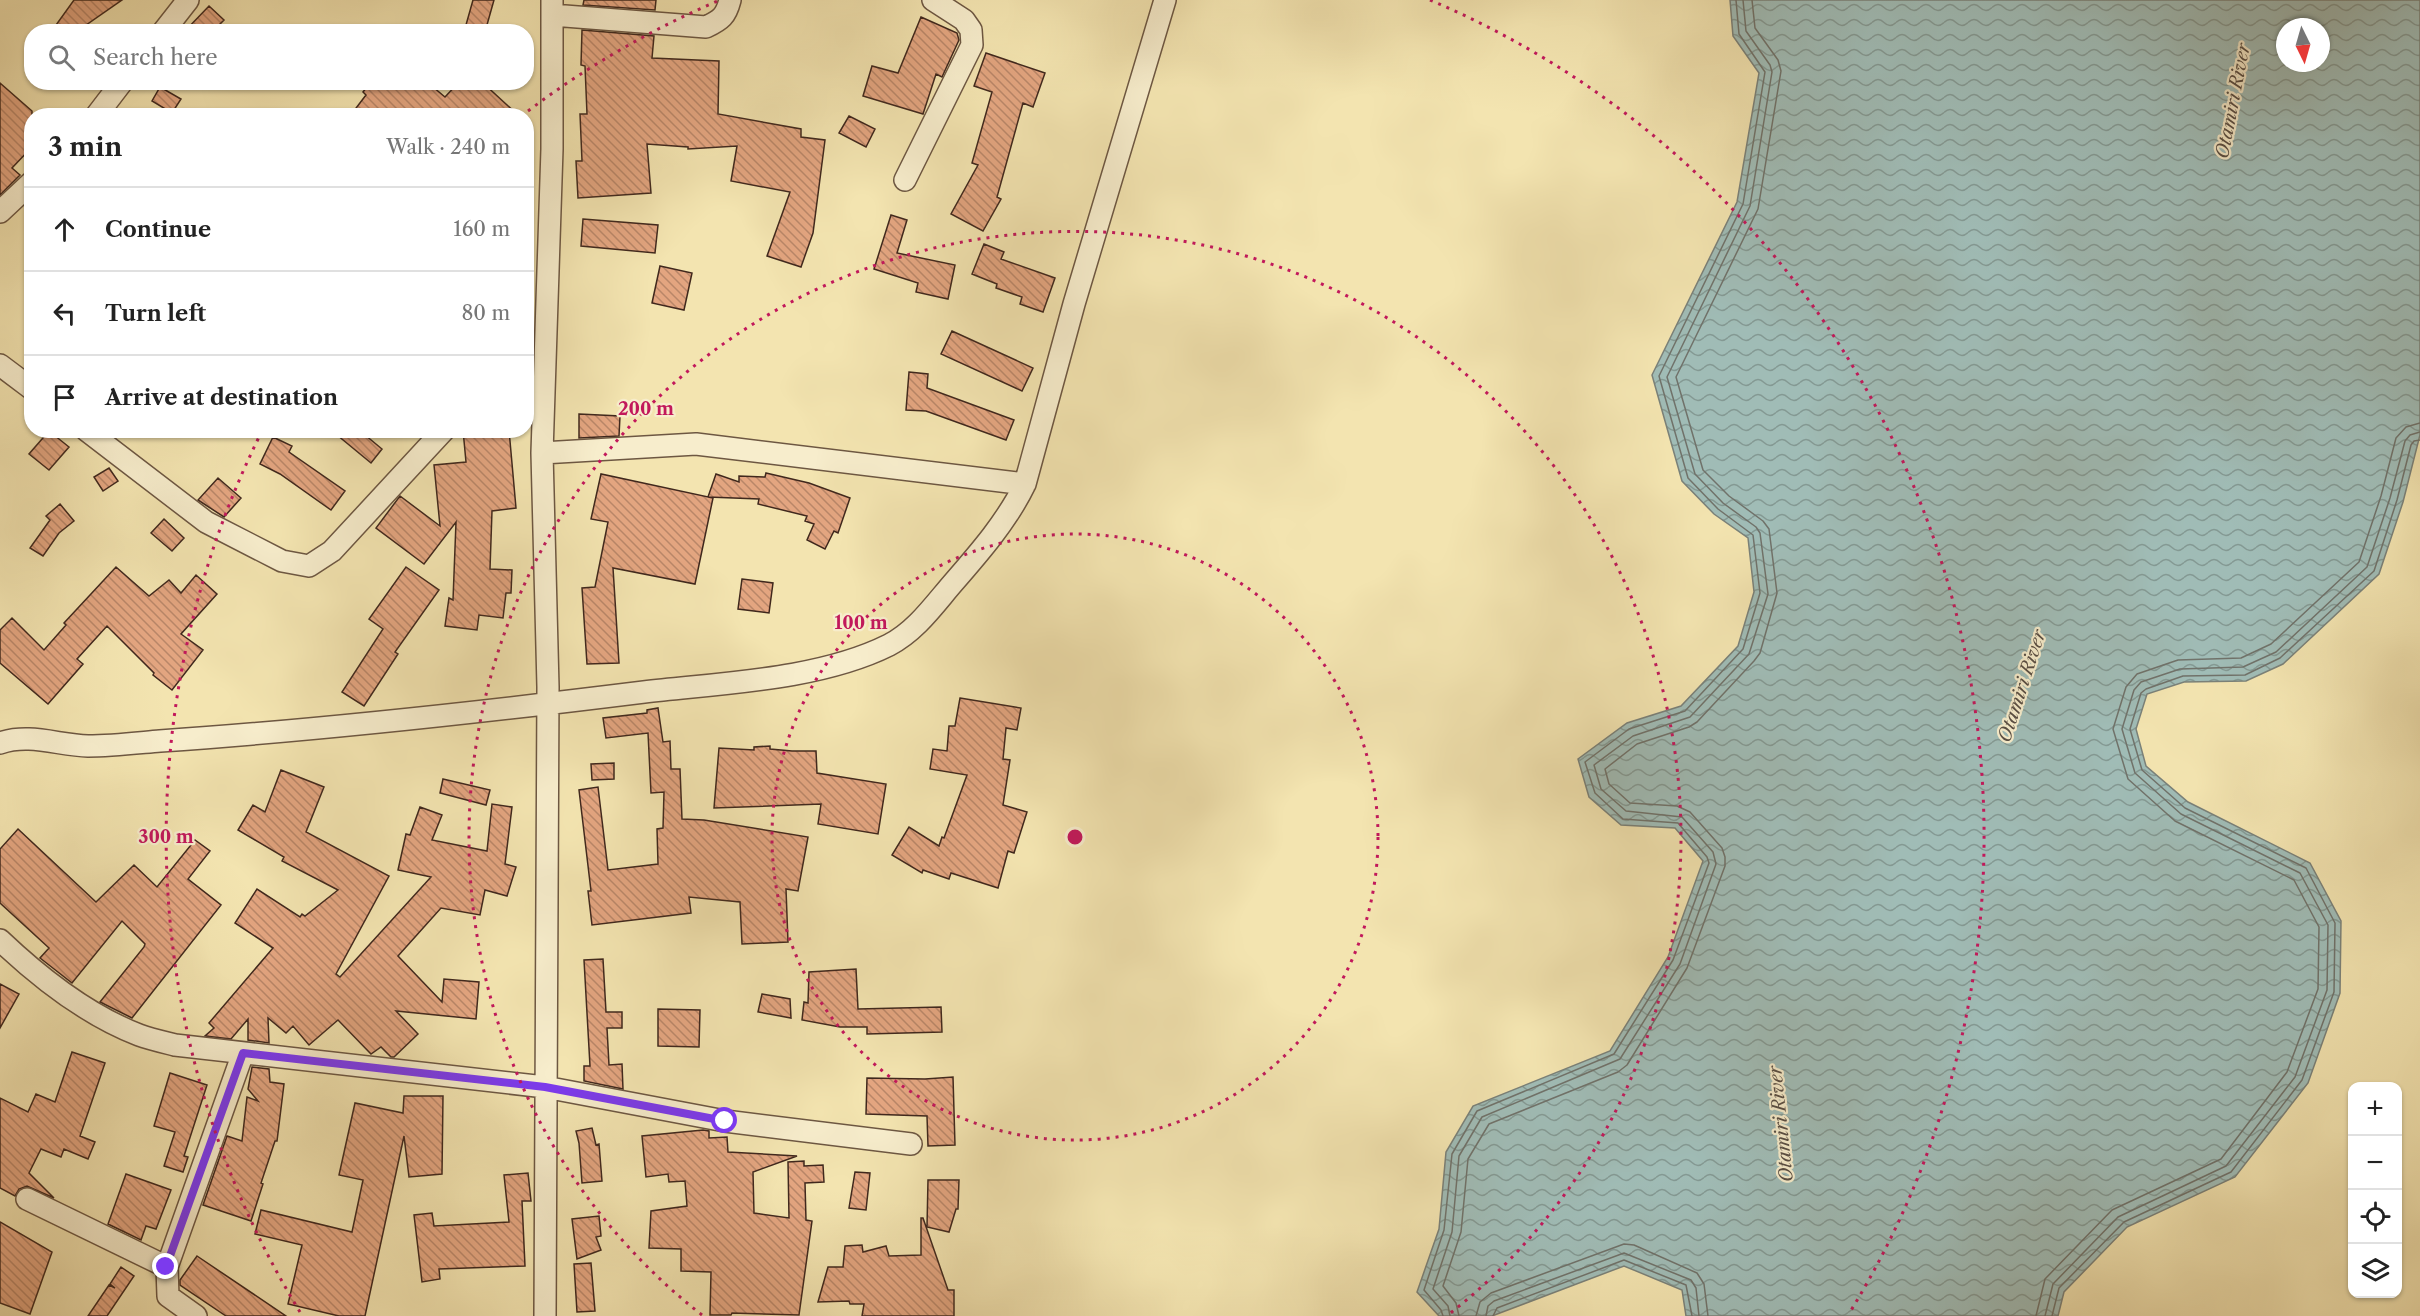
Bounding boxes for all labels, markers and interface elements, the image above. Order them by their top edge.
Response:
north arrow [2276,18,2330,72]
search box [24,24,534,90]
water label: Otamiri River [2211,40,2255,161]
icon: search [45,41,78,74]
text: Search here [93,44,218,71]
text: 3 min [48,131,122,163]
text: Walk · 240 m [386,135,510,159]
icon: ahead [48,213,81,246]
text: Continue [105,216,211,243]
text: 160 m [453,217,510,241]
icon: left [48,297,81,330]
text: Turn left [105,300,206,327]
text: 80 m [462,301,510,325]
icon: arrive [48,381,81,414]
text: Arrive at destination [105,384,338,411]
text: 200 m [618,398,674,420]
text: 100 m [834,612,888,634]
water label: Otamiri River [1993,625,2051,745]
text: 300 m [138,826,194,848]
centre of rings [1065,827,1085,847]
water label: Otamiri River [1764,1063,1798,1183]
map controls [2348,1082,2402,1298]
button: + [2348,1082,2402,1136]
route start [711,1107,737,1133]
button: − [2348,1136,2402,1190]
button: locate [2348,1190,2402,1244]
button: layers [2348,1244,2402,1298]
route end [152,1253,178,1279]

